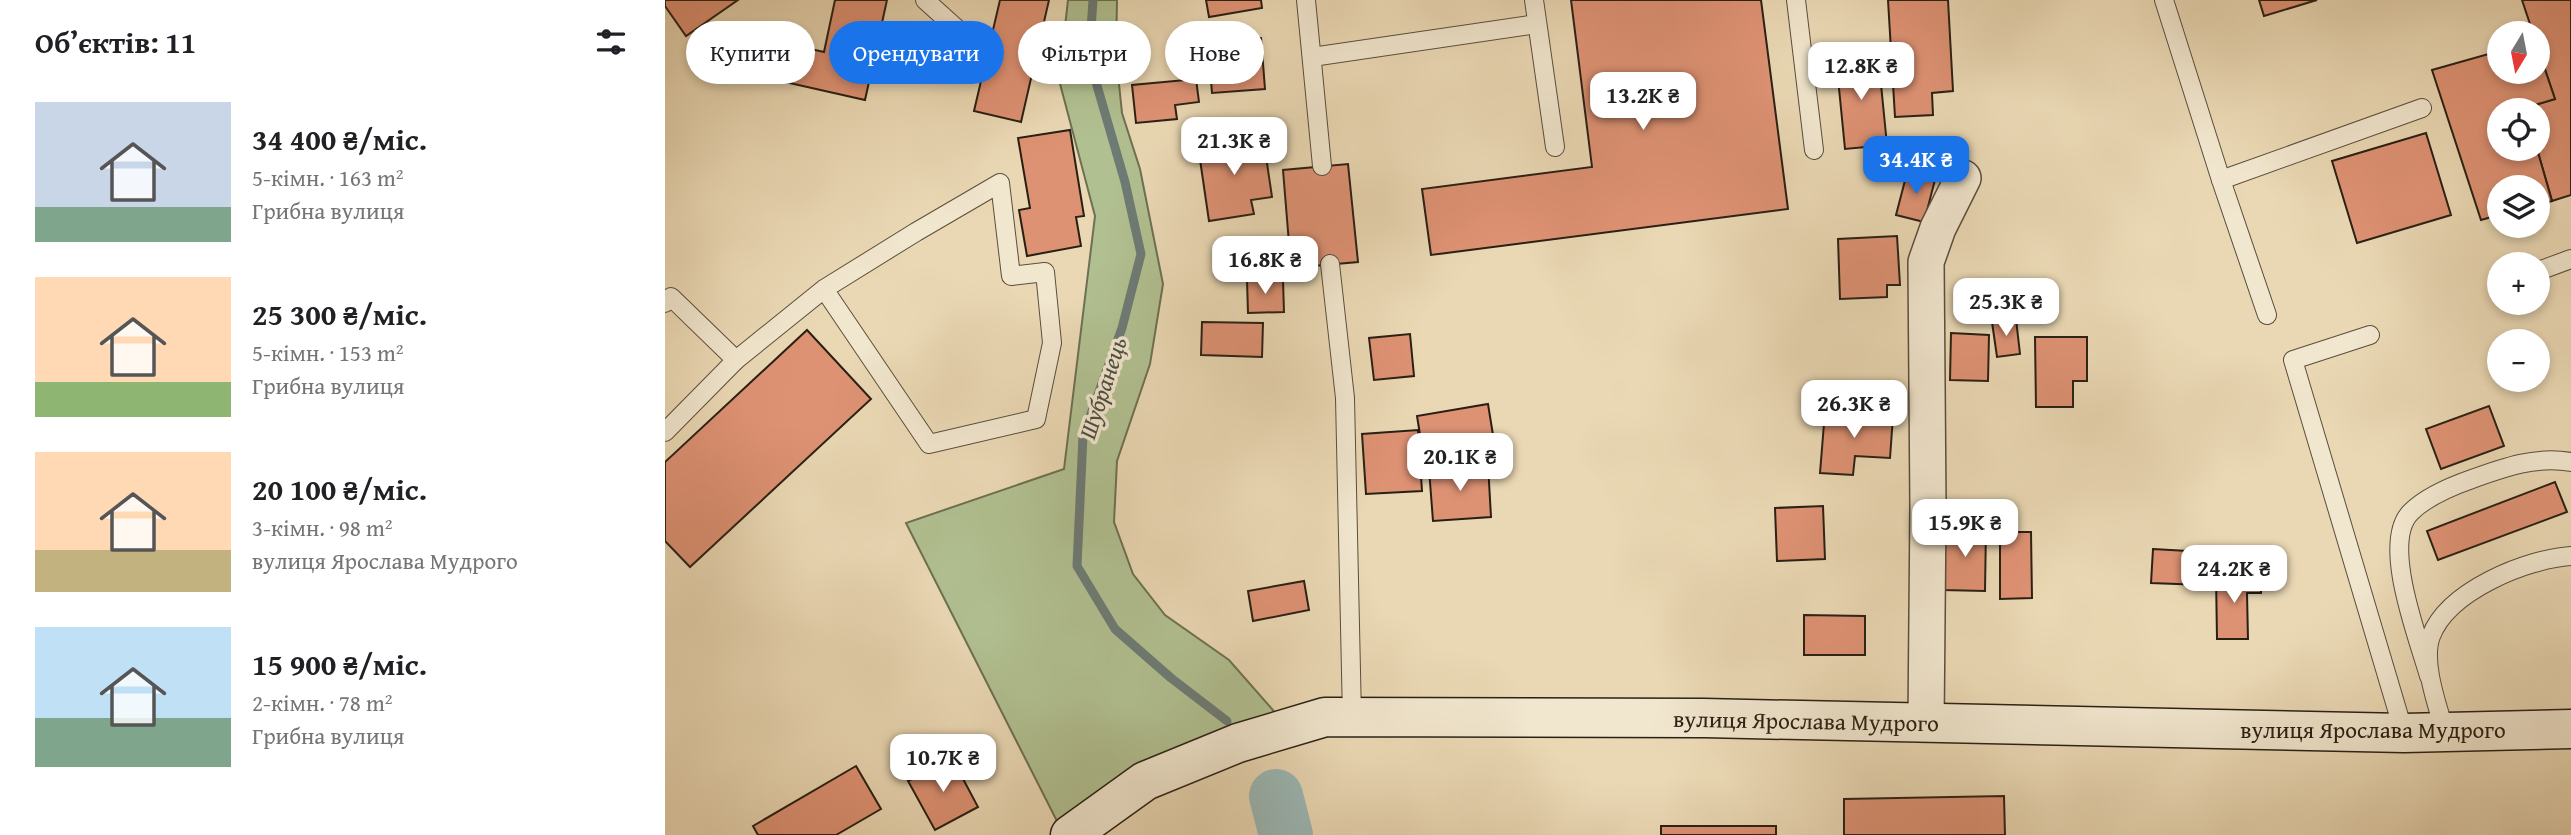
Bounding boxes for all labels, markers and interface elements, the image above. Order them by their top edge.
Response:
text: Об’єктів: 11 [35,20,196,64]
chip: Купити [686,21,815,84]
chip: Орендувати [829,21,1004,84]
chip: Фільтри [1018,21,1151,84]
chip: Нове [1165,21,1264,84]
north arrow [2487,21,2550,84]
map controls [2487,21,2550,392]
icon: filters [592,23,630,61]
pin: 12.8K ₴ [1796,42,1926,102]
text: 12.8K ₴ [1824,48,1898,81]
pin: 13.2K ₴ [1578,72,1708,132]
text: 13.2K ₴ [1606,78,1680,111]
button: locate [2487,98,2550,161]
text: 34 400 ₴/міс. [252,117,427,161]
pin: 21.3K ₴ [1169,118,1299,177]
text: 21.3K ₴ [1197,123,1271,156]
icon: home [91,130,175,214]
pin: 34.4K ₴ [1851,136,1981,196]
text: 34.4K ₴ [1879,142,1953,175]
text: 5-кімн. · 163 m² [252,161,404,194]
button: layers [2487,175,2550,238]
text: Грибна вулиця [252,194,404,227]
pin: 16.8K ₴ [1200,236,1330,296]
text: 16.8K ₴ [1228,242,1302,275]
button: + [2487,252,2550,315]
pin: 25.3K ₴ [1941,278,2071,338]
text: 25.3K ₴ [1969,284,2043,317]
text: 25 300 ₴/міс. [252,292,427,336]
icon: home [91,305,175,389]
button: − [2487,329,2550,392]
water label: Шубранець [1070,332,1136,444]
text: 5-кімн. · 153 m² [252,336,404,369]
text: Грибна вулиця [252,369,404,402]
pin: 26.3K ₴ [1789,380,1919,440]
text: 26.3K ₴ [1817,386,1891,419]
pin: 20.1K ₴ [1395,434,1525,493]
text: 20.1K ₴ [1423,439,1497,472]
text: 20 100 ₴/міс. [252,467,427,511]
icon: home [91,480,175,564]
pin: 15.9K ₴ [1900,500,2030,559]
text: 15.9K ₴ [1928,505,2002,538]
text: 3-кімн. · 98 m² [252,511,393,544]
text: вулиця Ярослава Мудрого [252,544,518,577]
pin: 24.2K ₴ [2169,546,2299,605]
text: 24.2K ₴ [2197,551,2271,584]
text: 15 900 ₴/міс. [252,642,427,686]
icon: home [91,655,175,739]
text: 2-кімн. · 78 m² [252,686,393,719]
street label: вулиця Ярослава Мудрого [1673,702,1939,739]
street label: вулиця Ярослава Мудрого [2240,713,2506,746]
text: Грибна вулиця [252,719,404,752]
pin: 10.7K ₴ [878,734,1008,794]
text: 10.7K ₴ [906,740,980,773]

